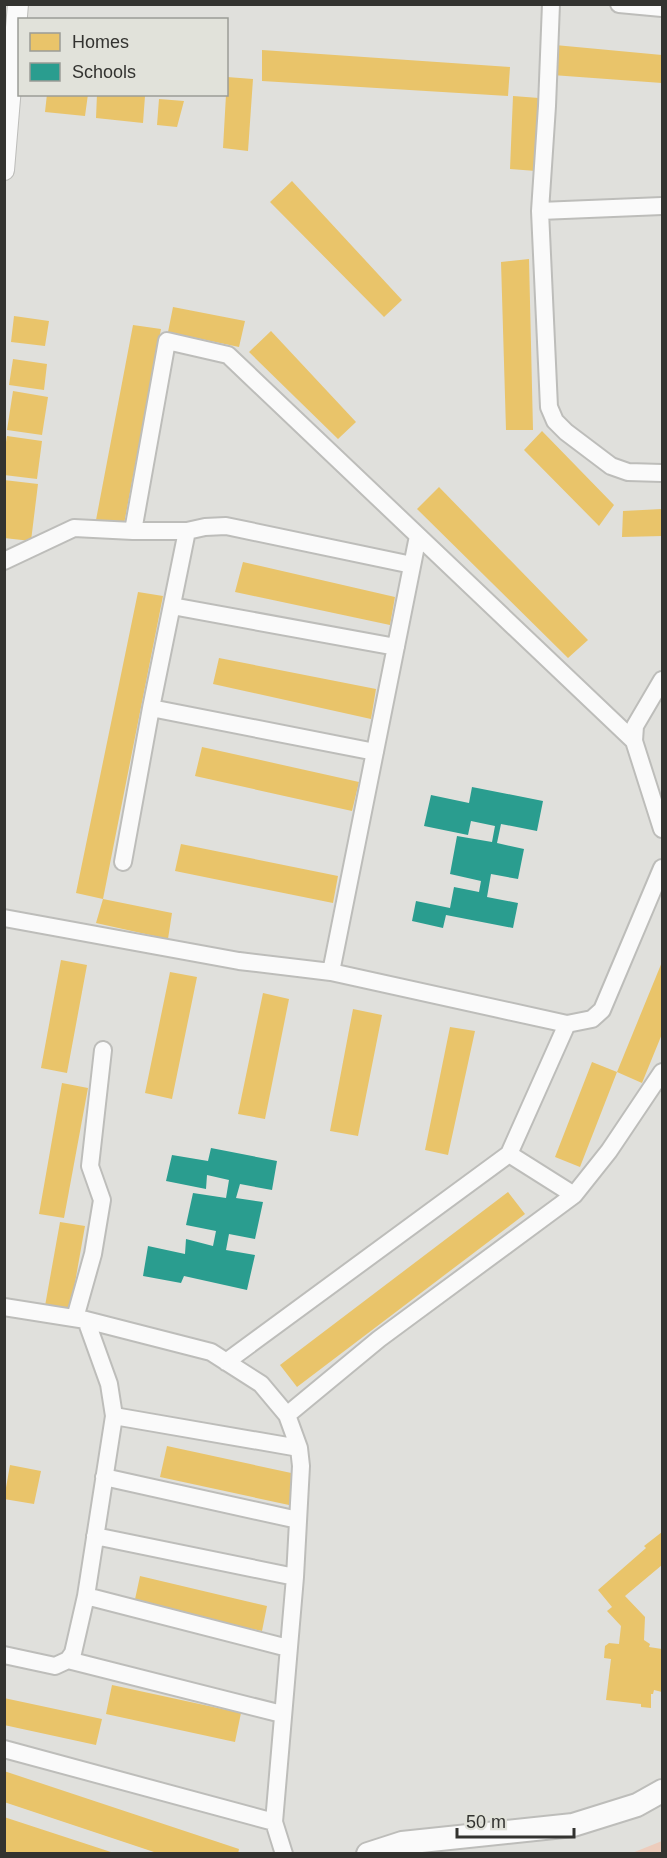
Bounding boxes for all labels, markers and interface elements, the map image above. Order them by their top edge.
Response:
legend [18,18,228,96]
text: Homes [72,32,129,52]
text: Schools [72,62,136,82]
scale bar [457,1801,574,1839]
text: 50 m [466,1812,506,1832]

